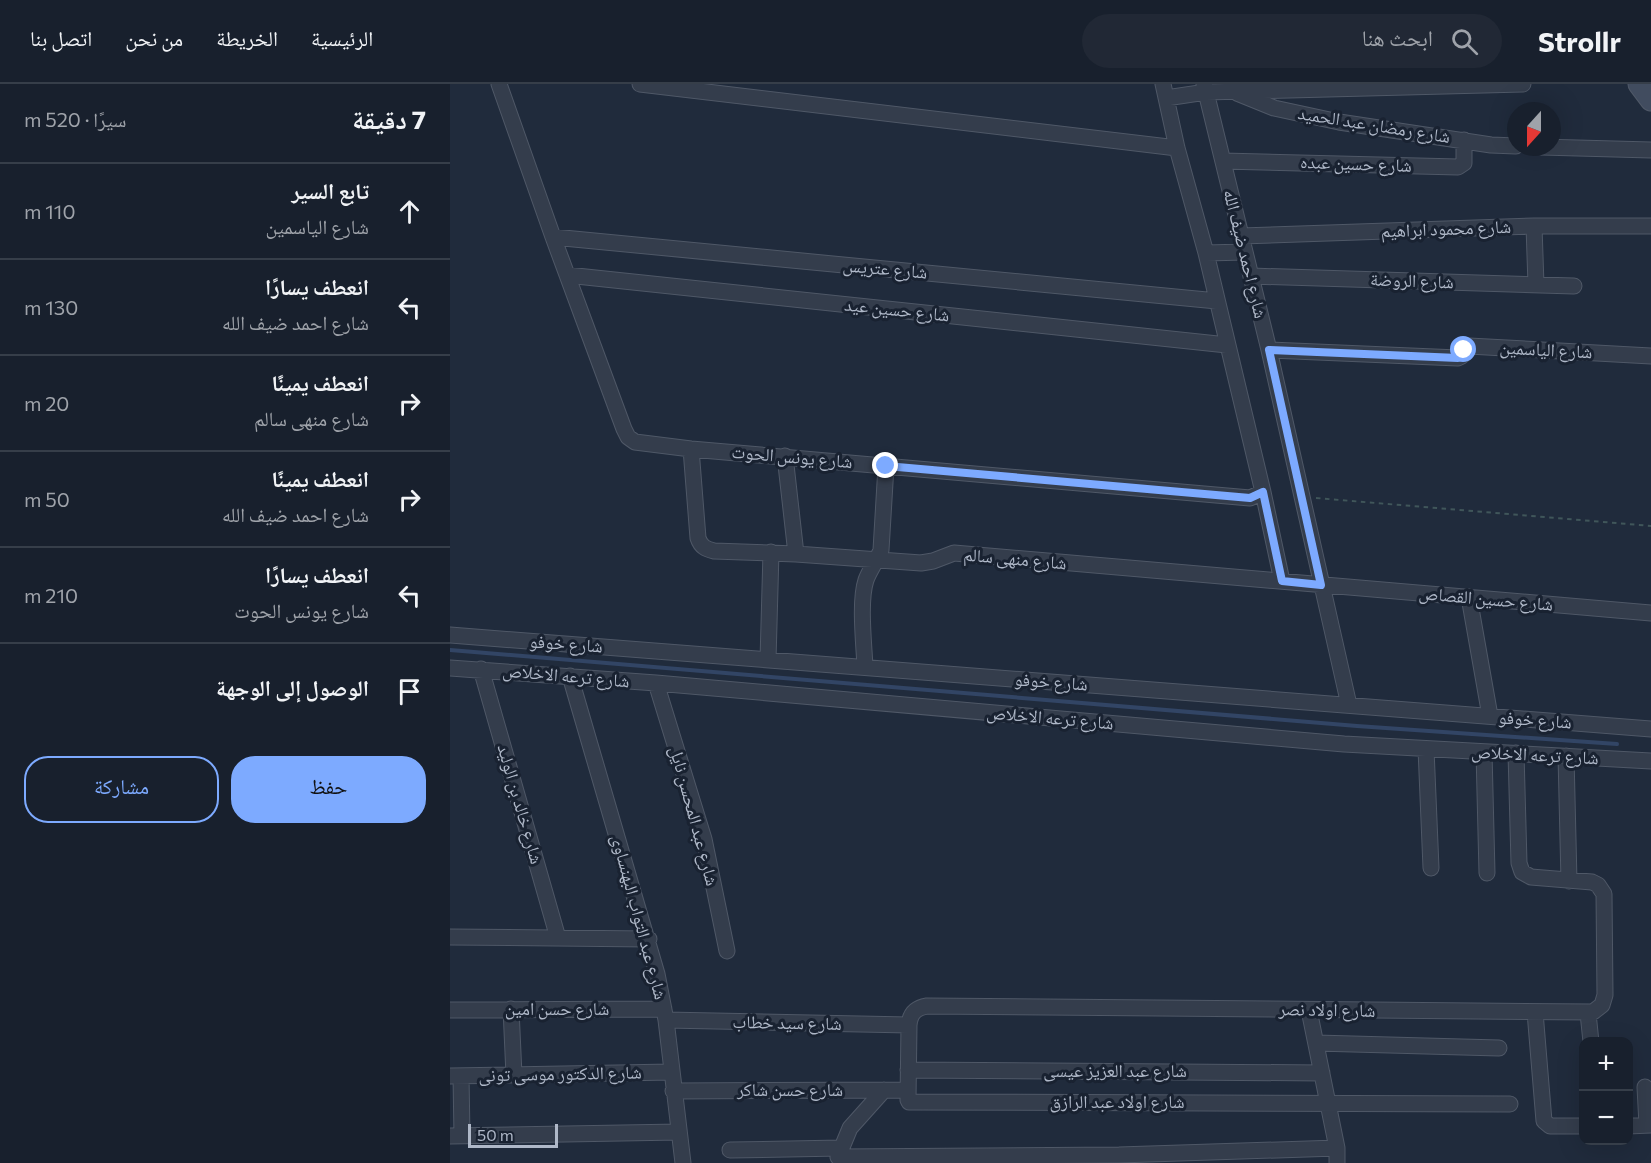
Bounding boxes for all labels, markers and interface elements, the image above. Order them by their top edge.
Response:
search box [1082,14,1502,68]
text: ابحث هنا [1362,24,1433,51]
text: Strollr [1538,24,1621,58]
text: اتصل بنا [30,25,92,50]
text: من نحن [125,25,183,50]
text: الخريطة [216,25,278,50]
text: الرئيسية [311,25,373,50]
icon: search [1448,25,1481,58]
street label: شارع رمضان عبد الحميد [1296,101,1452,148]
north arrow [1507,102,1561,156]
text: 7 دقيقة [352,103,426,134]
text: سيرًا · 520 m [24,107,126,131]
street label: شارع حسين عبده [1300,150,1412,177]
text: تابع السير [291,177,369,204]
street label: شارع احمد ضيف الله [1218,187,1273,321]
icon: ahead [393,195,426,228]
text: 110 m [24,199,75,223]
text: شارع الياسمين [266,214,369,238]
street label: شارع محمود ابراهيم [1380,215,1512,243]
street label: شارع عتريس [842,253,928,284]
street label: شارع الروضة [1370,268,1454,293]
text: انعطف يسارًا [265,273,369,300]
icon: left [393,291,426,324]
street label: شارع حسين عيد [843,293,951,326]
text: 130 m [24,295,78,319]
text: شارع احمد ضيف الله [222,310,369,334]
route start [1450,336,1476,362]
street label: شارع الياسمين [1499,336,1593,363]
text: انعطف يمينًا [271,369,369,396]
icon: right [393,387,426,420]
text: 20 m [24,391,69,415]
text: شارع منهى سالم [254,406,369,430]
street label: شارع يونس الحوت [731,440,854,473]
route end [872,452,898,478]
text: انعطف يمينًا [271,465,369,492]
icon: right [393,483,426,516]
text: 50 m [24,487,70,511]
text: شارع احمد ضيف الله [222,502,369,526]
street label: شارع منهى سالم [962,543,1068,575]
text: انعطف يسارًا [265,561,369,588]
icon: left [393,579,426,612]
street label: شارع حسين القصاص [1418,581,1554,616]
text: 210 m [24,583,78,607]
text: شارع يونس الحوت [234,598,369,622]
street label: شارع خوفو [529,629,604,658]
street label: شارع ترعه الاخلاص [502,658,631,693]
street label: شارع خوفو [1014,667,1089,696]
text: الوصول إلى الوجهة [216,674,369,701]
icon: arrive [393,675,426,708]
street label: شارع ترعه الاخلاص [986,700,1115,735]
street label: شارع خوفو [1498,705,1573,734]
street label: شارع ترعه الاخلاص [1471,740,1599,769]
street label: شارع خالد بن الوليد [492,741,549,867]
street label: شارع عبد المحسن نايل [665,743,724,888]
button: مشاركة [24,756,219,823]
button: حفظ [231,756,426,823]
street label: شارع عبد التواب البهنساوى [606,832,673,1002]
street label: شارع حسن امين [505,997,609,1020]
street label: شارع اولاد نصر [1277,997,1376,1022]
street label: شارع سيد خطاب [732,1010,842,1035]
map controls [1579,1037,1633,1145]
button: + [1579,1037,1633,1091]
street label: شارع عبد العزيز عيسى [1043,1059,1187,1082]
street label: شارع الدكتور موسى تونى [478,1061,642,1086]
street label: شارع حسن شاكر [736,1078,843,1101]
street label: شارع اولاد عبد الرازق [1049,1090,1185,1113]
button: − [1579,1091,1633,1145]
scale bar [468,1121,558,1148]
text: 50 m [477,1125,514,1144]

